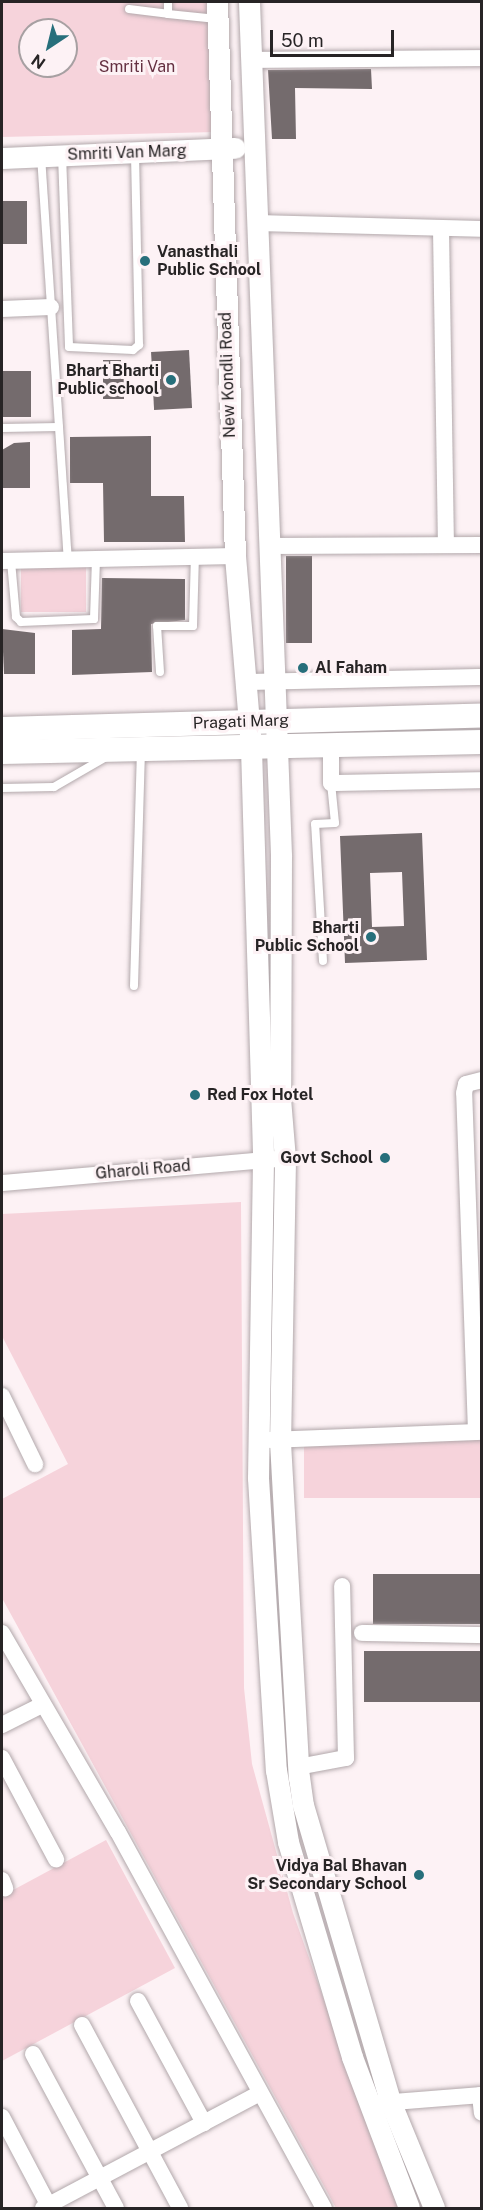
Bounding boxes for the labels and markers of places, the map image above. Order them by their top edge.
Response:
place label: Vanasthali Public School [157,242,261,280]
marker: Vanasthali Public School [138,254,152,268]
place label: Bhart Bharti Public school [57,361,159,399]
marker: Bhart Bharti Public school [164,373,178,387]
place label: Al Faham [315,658,387,678]
marker: Al Faham [296,661,310,675]
place label: Bharti Public School [255,918,359,956]
marker: Bharti Public School [364,930,378,944]
place label: Red Fox Hotel [207,1085,313,1105]
marker: Red Fox Hotel [188,1088,202,1102]
place label: Govt School [280,1148,373,1168]
marker: Govt School [378,1151,392,1165]
place label: Vidya Bal Bhavan Sr Secondary School [247,1856,407,1894]
marker: Vidya Bal Bhavan Sr Secondary School [412,1868,426,1882]

